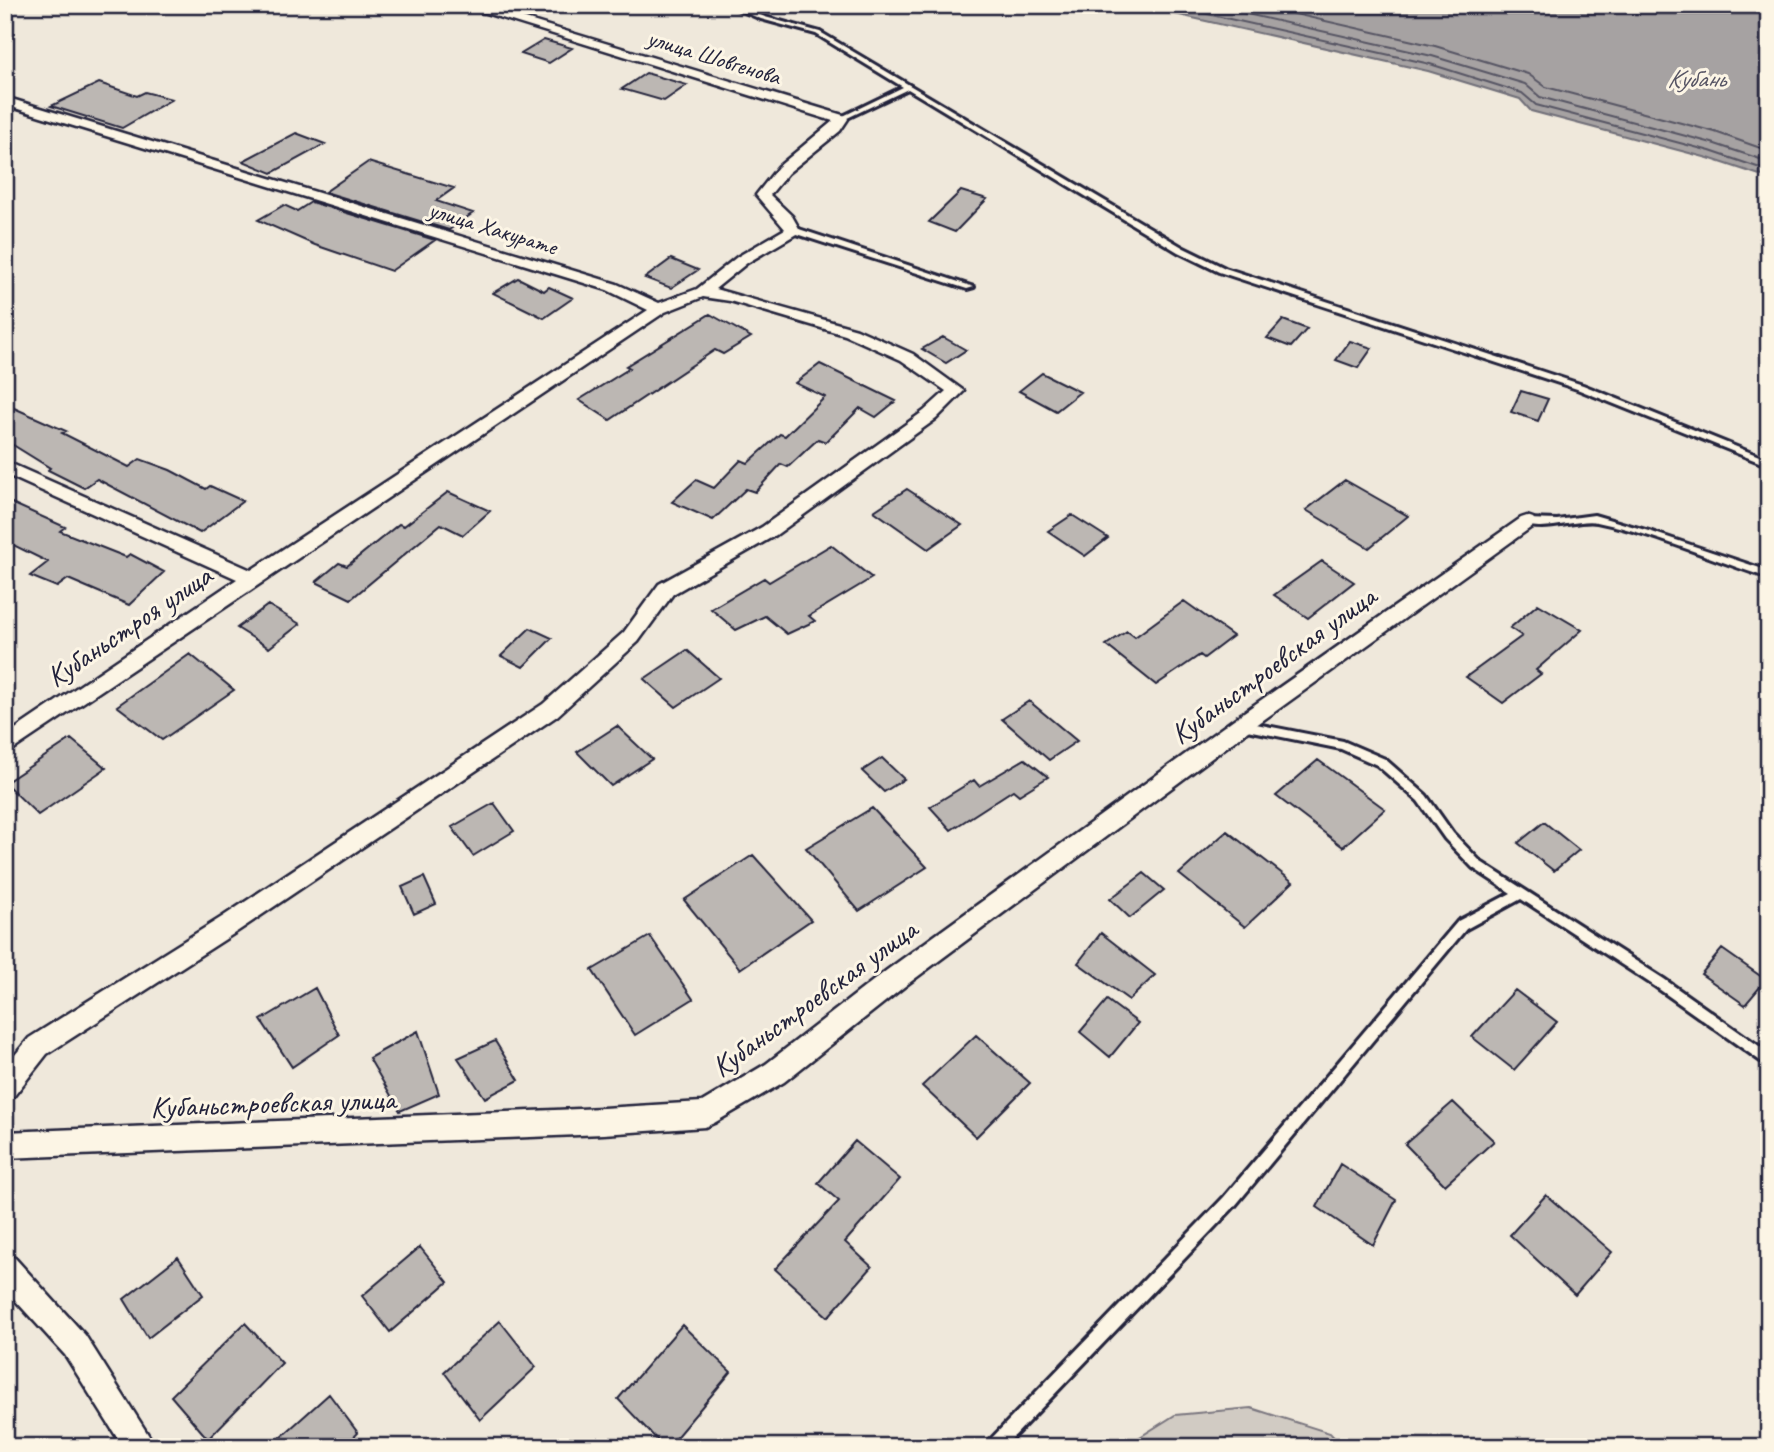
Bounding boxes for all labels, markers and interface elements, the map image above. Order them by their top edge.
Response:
street label: улица Шовгенова [642,22,786,92]
water label: Кубань [1667,62,1728,95]
street label: улица Хакурате [423,194,563,262]
street label: Кубаньстроя улица [39,556,221,695]
street label: Кубаньстроевская улица [1163,576,1386,752]
street label: Кубаньстроевская улица [704,909,927,1085]
street label: Кубаньстроевская улица [150,1080,399,1126]

